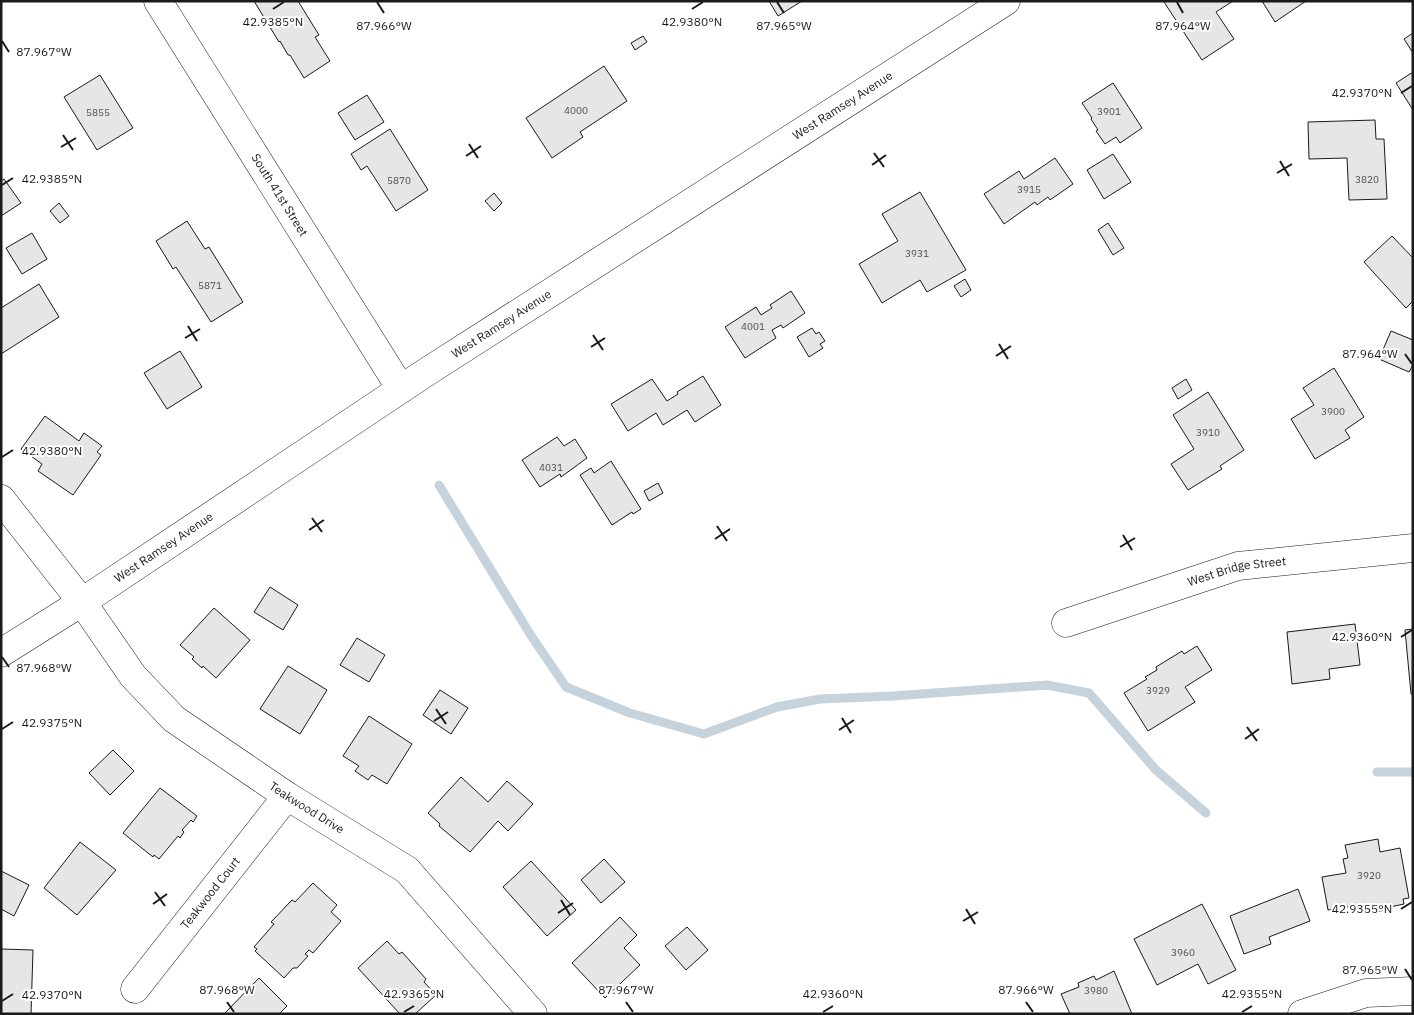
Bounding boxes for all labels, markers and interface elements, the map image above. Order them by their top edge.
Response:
text: 42.9385°N [243,14,303,29]
text: 42.9380°N [662,14,722,29]
text: 87.966°W [356,18,412,33]
text: 87.965°W [756,18,812,33]
text: 87.964°W [1155,18,1211,33]
text: 87.967°W [16,44,72,59]
street label: West Ramsey Avenue [790,67,895,143]
text: 42.9370°N [1332,85,1392,100]
house number: 4000 [564,104,588,117]
house number: 3901 [1097,105,1121,118]
house number: 5855 [86,106,110,119]
street label: South 41st Street [249,151,311,239]
text: 42.9385°N [22,171,82,186]
house number: 3820 [1355,173,1379,186]
house number: 5870 [387,174,411,187]
house number: 3915 [1017,183,1041,196]
house number: 3931 [905,247,929,260]
house number: 5871 [198,279,222,292]
street label: West Ramsey Avenue [448,286,554,361]
house number: 4001 [741,320,765,333]
text: 87.964°W [1342,346,1398,361]
house number: 3900 [1321,405,1345,418]
house number: 3910 [1196,426,1220,439]
text: 42.9380°N [22,443,82,458]
house number: 4031 [539,461,563,474]
street label: West Ramsey Avenue [111,508,216,585]
street label: West Bridge Street [1186,553,1287,589]
text: 42.9360°N [1332,629,1392,644]
text: 87.968°W [16,660,72,675]
house number: 3929 [1146,684,1170,697]
text: 42.9375°N [22,715,82,730]
street label: Teakwood Drive [267,778,348,837]
street label: Teakwood Court [177,854,243,932]
house number: 3920 [1357,869,1381,882]
text: 42.9355°N [1332,901,1392,916]
house number: 3960 [1171,946,1195,959]
text: 87.965°W [1342,962,1398,977]
text: 87.968°W [199,982,255,997]
text: 87.967°W [598,982,654,997]
text: 87.966°W [998,982,1054,997]
house number: 3980 [1084,984,1108,997]
text: 42.9365°N [384,986,444,1001]
text: 42.9360°N [803,986,863,1001]
text: 42.9355°N [1222,986,1282,1001]
text: 42.9370°N [22,987,82,1002]

